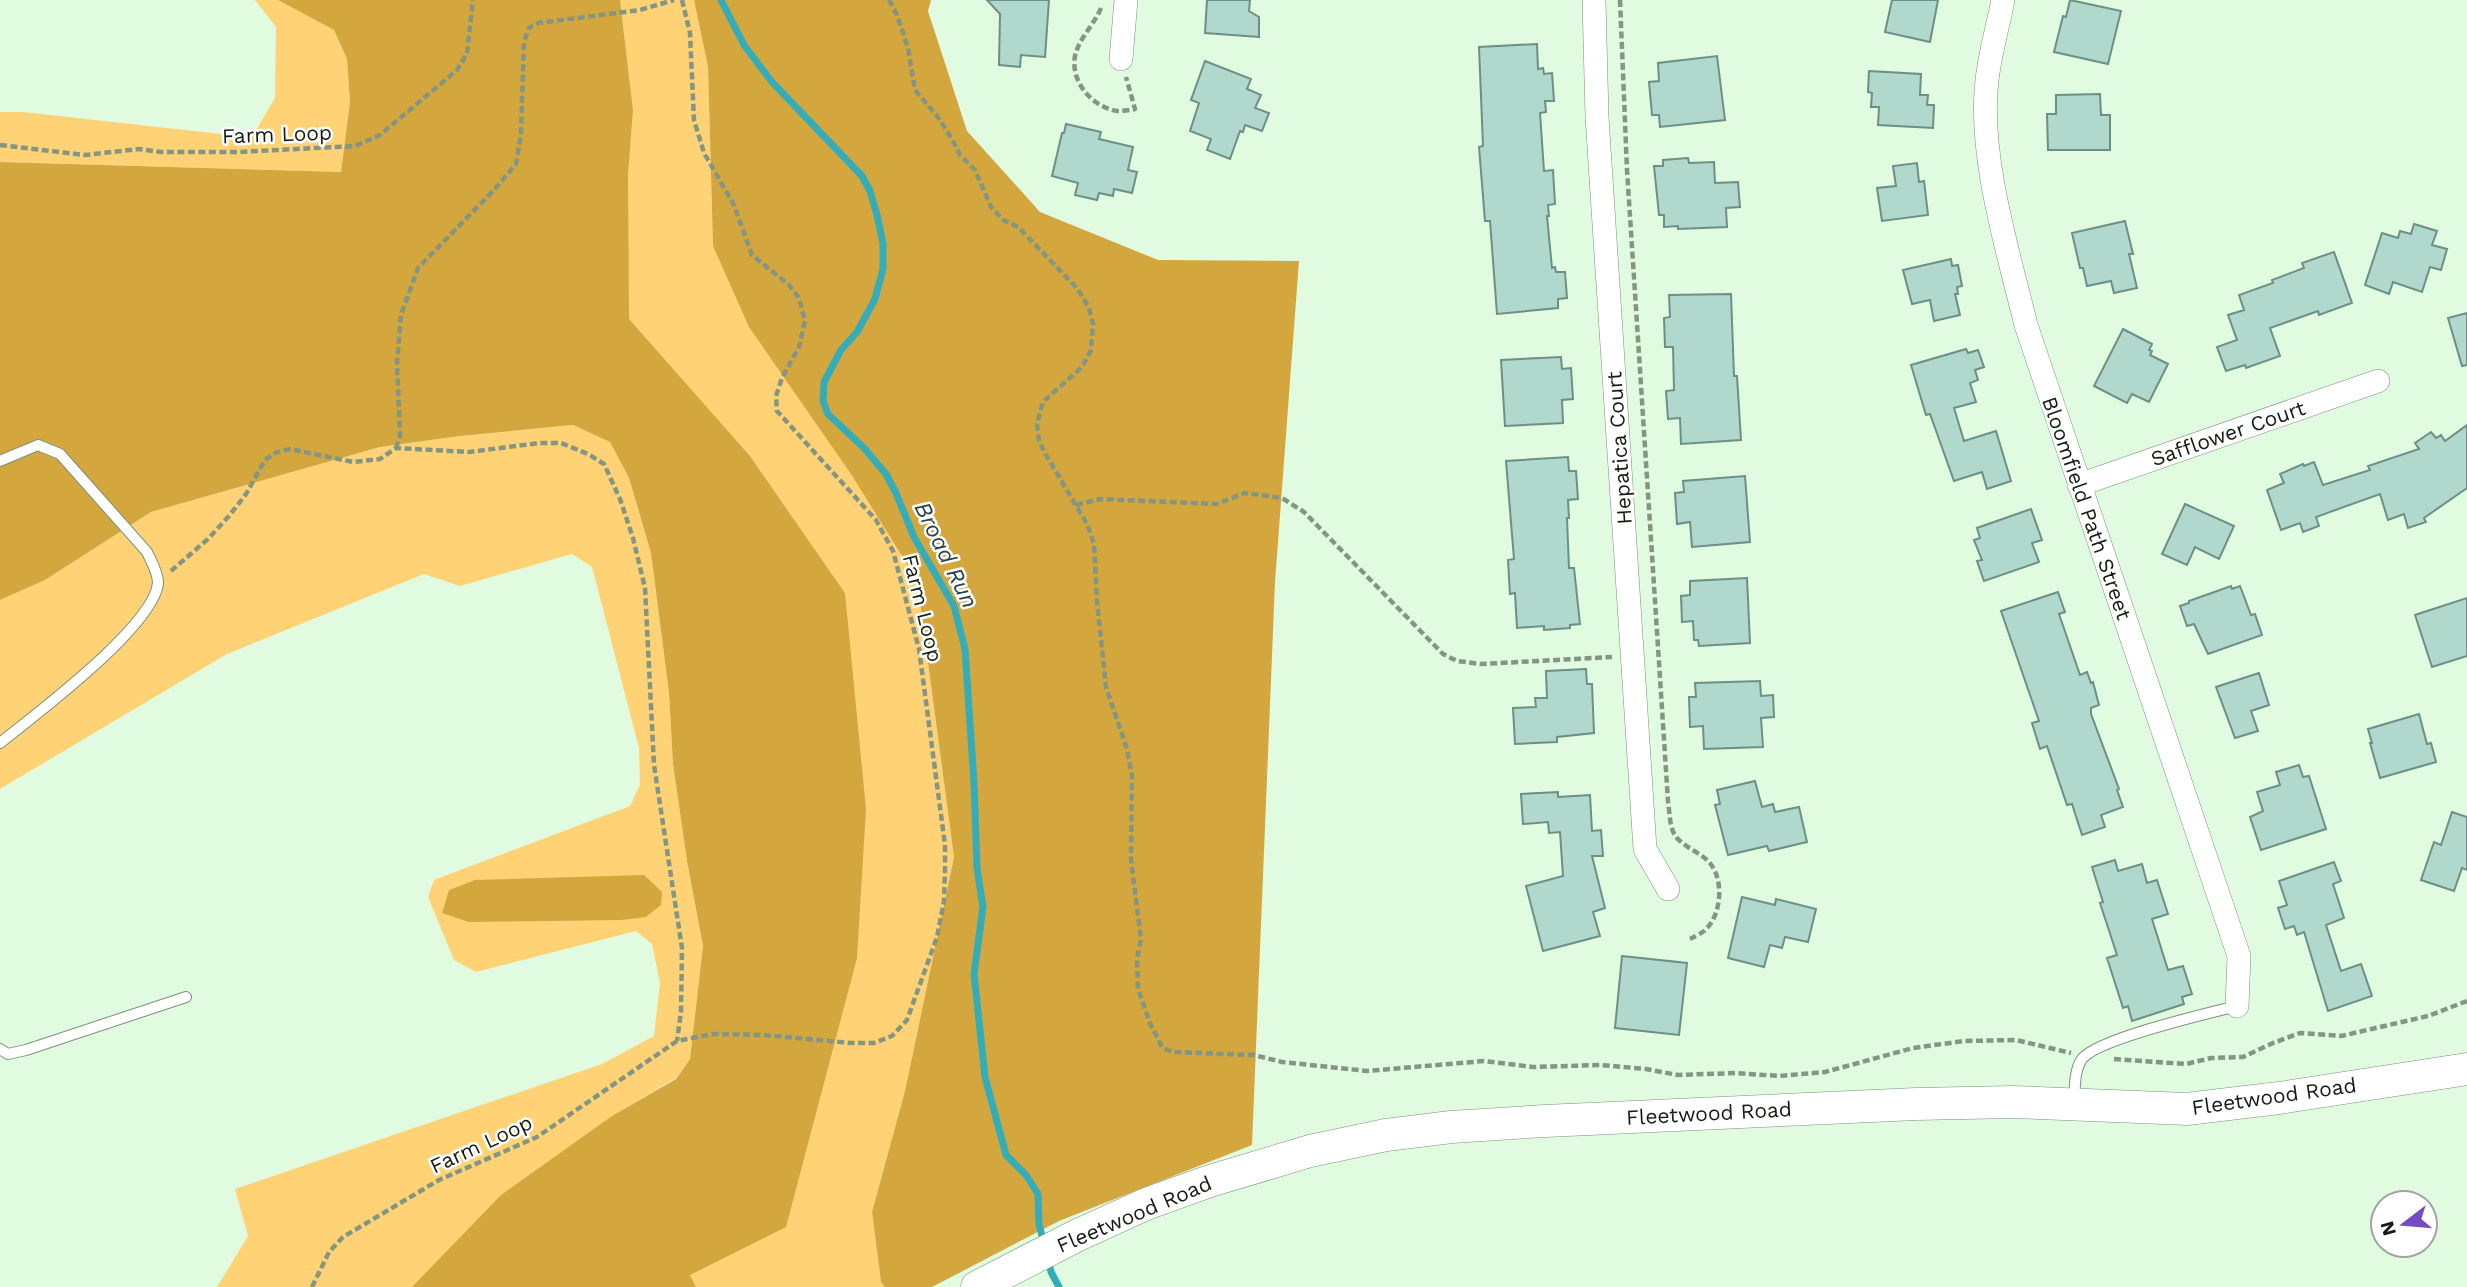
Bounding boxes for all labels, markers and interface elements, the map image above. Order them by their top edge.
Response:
street label: Farm Loop [222,120,332,148]
street label: Hepatica Court [1601,370,1637,525]
street label: Bloomfield Path Street [2037,393,2137,623]
street label: Safflower Court [2148,395,2309,471]
water label: Broad Run [909,497,983,613]
street label: Farm Loop [898,552,948,664]
street label: Fleetwood Road [2190,1072,2358,1120]
street label: Fleetwood Road [1625,1096,1793,1130]
street label: Farm Loop [426,1109,536,1179]
street label: Fleetwood Road [1053,1170,1215,1258]
north arrow [2369,1189,2439,1259]
text: N [2375,1219,2401,1238]

